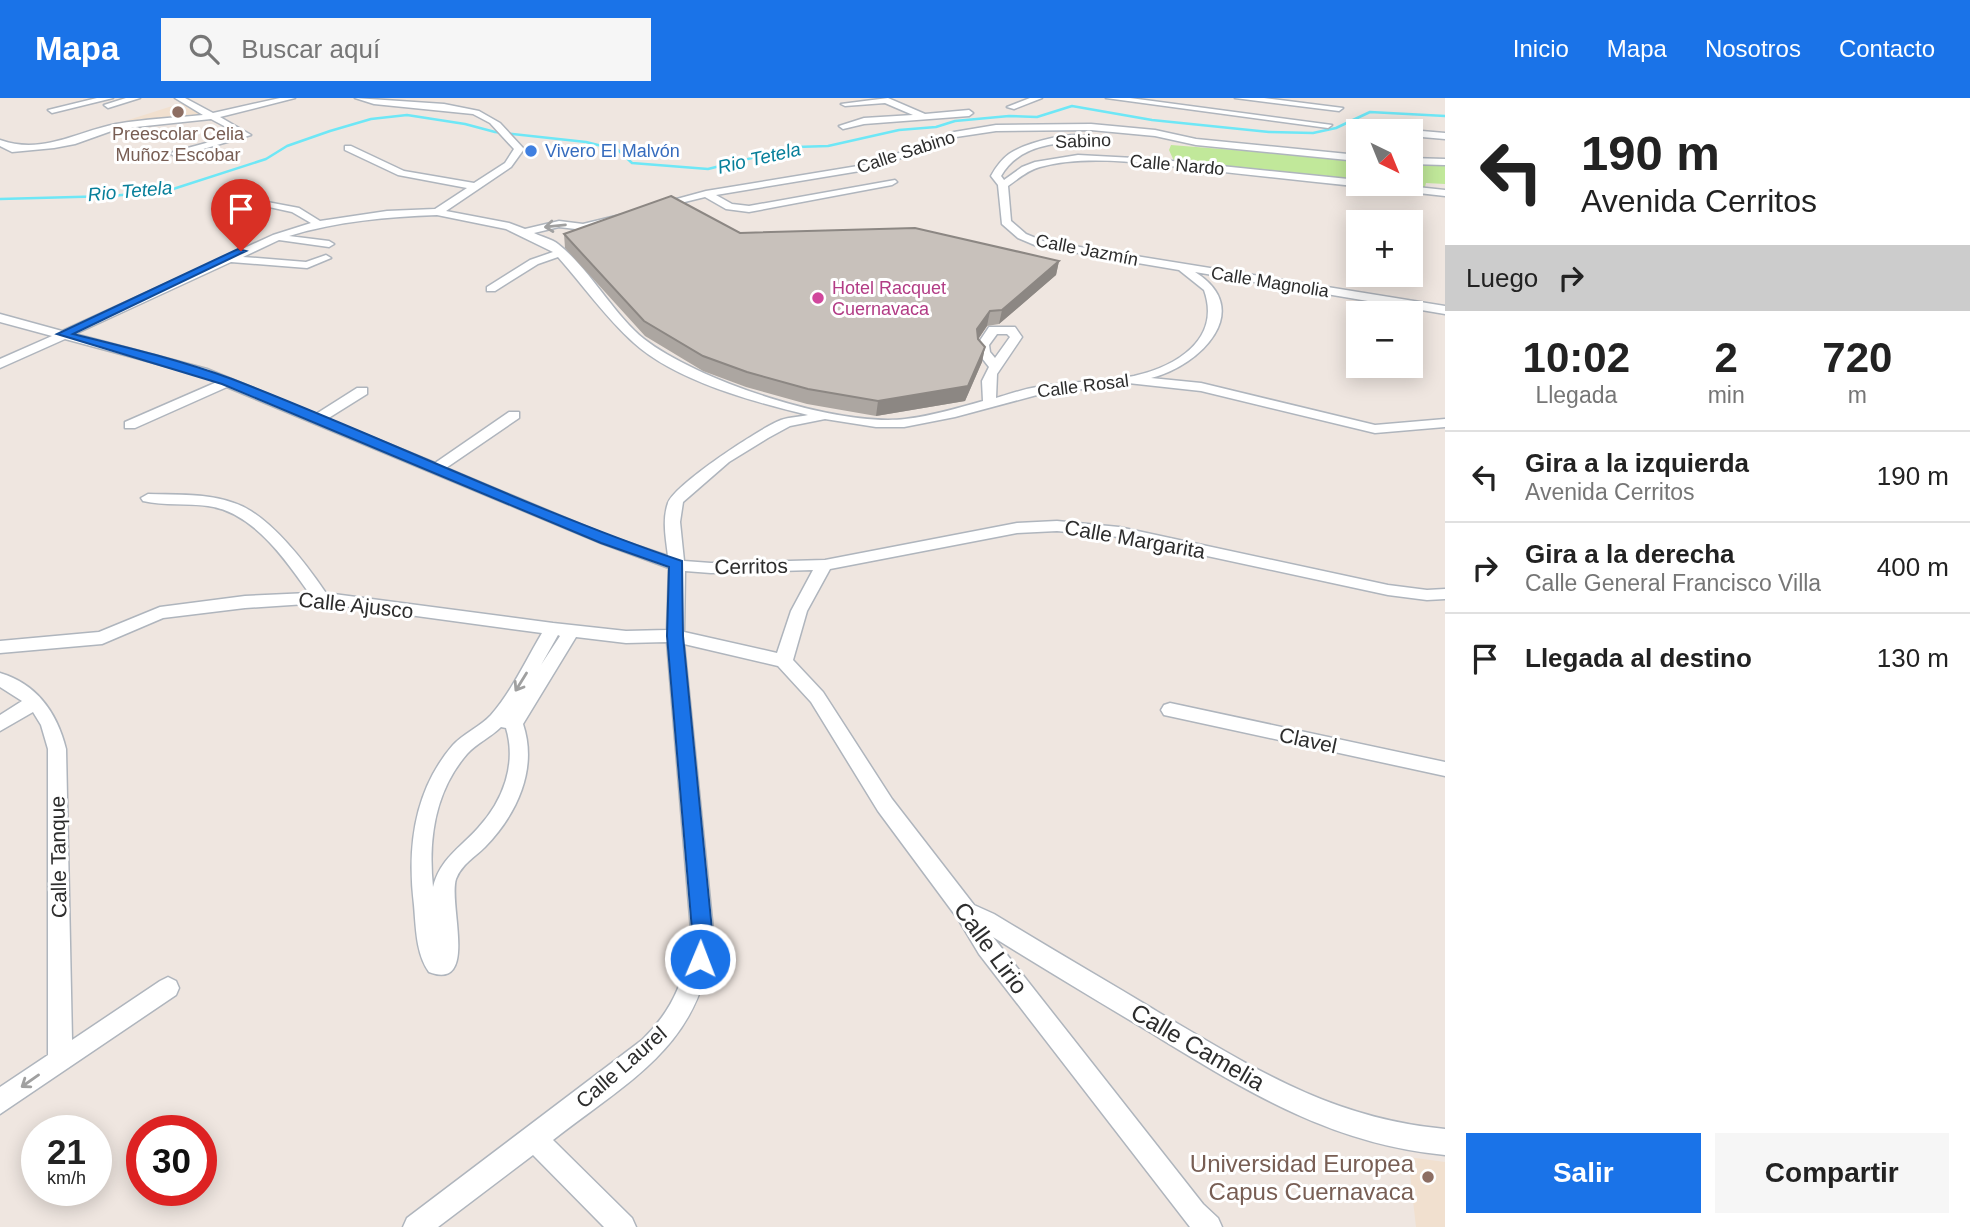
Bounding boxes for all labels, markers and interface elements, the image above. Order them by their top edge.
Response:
search box [161,18,651,81]
text: Mapa [35,30,119,67]
icon: search [185,30,223,68]
text: Buscar aquí [241,34,380,64]
text: Inicio [1513,35,1569,62]
text: Mapa [1607,35,1667,62]
text: Nosotros [1705,35,1801,62]
text: Contacto [1839,35,1935,62]
marker: Preescolar Celia Muñoz Escobar [170,104,186,120]
north arrow [1346,119,1423,196]
map controls [1346,119,1423,378]
place label: Preescolar Celia Muñoz Escobar [112,124,245,165]
icon: left [1466,126,1557,217]
text: 190 m [1581,126,1720,180]
street label: Calle Sabino [854,127,958,177]
street label: Sabino [1055,130,1111,152]
water label: Rio Tetela [715,138,803,178]
place label: Vivero El Malvón [545,141,680,161]
marker: Vivero El Malvón [523,143,539,159]
street label: Calle Nardo [1129,151,1225,179]
water label: Rio Tetela [87,177,173,205]
pin [211,179,271,251]
text: Avenida Cerritos [1581,183,1817,219]
icon: arrive [222,190,260,228]
button: + [1346,210,1423,287]
one-way arrow [545,219,567,232]
street label: Calle Jazmín [1034,230,1140,270]
icon: right [1552,259,1590,297]
street label: Calle Magnolia [1210,263,1331,301]
text: Luego [1466,263,1538,293]
place label: Hotel Racquet Cuernavaca [832,278,946,319]
marker: Hotel Racquet Cuernavaca [810,290,826,306]
button: − [1346,301,1423,378]
text: 10:02 [1523,334,1630,381]
text: 2 [1714,334,1738,381]
text: 720 [1822,334,1892,381]
street label: Calle Rosal [1036,370,1130,402]
text: Llegada [1535,382,1617,408]
text: min [1708,382,1745,408]
text: m [1848,382,1867,408]
text: Gira a la izquierda [1525,448,1749,478]
icon: left [1466,458,1504,496]
text: 190 m [1877,461,1949,491]
text: Avenida Cerritos [1525,479,1695,505]
street label: Calle Margarita [1063,515,1207,563]
text: Gira a la derecha [1525,539,1735,569]
icon: right [1466,549,1504,587]
text: 400 m [1877,552,1949,582]
street label: Cerritos [714,554,788,578]
text: Calle General Francisco Villa [1525,570,1821,596]
street label: Calle Ajusco [297,588,415,622]
icon: arrive [1466,640,1504,678]
text: Llegada al destino [1525,643,1752,673]
text: 130 m [1877,643,1949,673]
one-way arrow [513,671,527,691]
street label: Clavel [1277,723,1339,757]
street label: Calle Tanque [45,796,71,918]
street label: Calle Lirio [949,897,1033,999]
position arrow [663,922,737,996]
street label: Calle Camelia [1127,998,1270,1096]
street label: Calle Laurel [571,1022,671,1112]
one-way arrow [21,1074,40,1089]
speed limit sign: 30 [126,1115,217,1206]
text: 21 [47,1132,86,1171]
button: Salir [1466,1133,1701,1213]
button: Compartir [1715,1133,1949,1213]
place label: Universidad Europea Capus Cuernavaca [1190,1150,1415,1205]
text: km/h [47,1168,86,1188]
marker: Universidad Europea Capus Cuernavaca [1420,1169,1436,1185]

